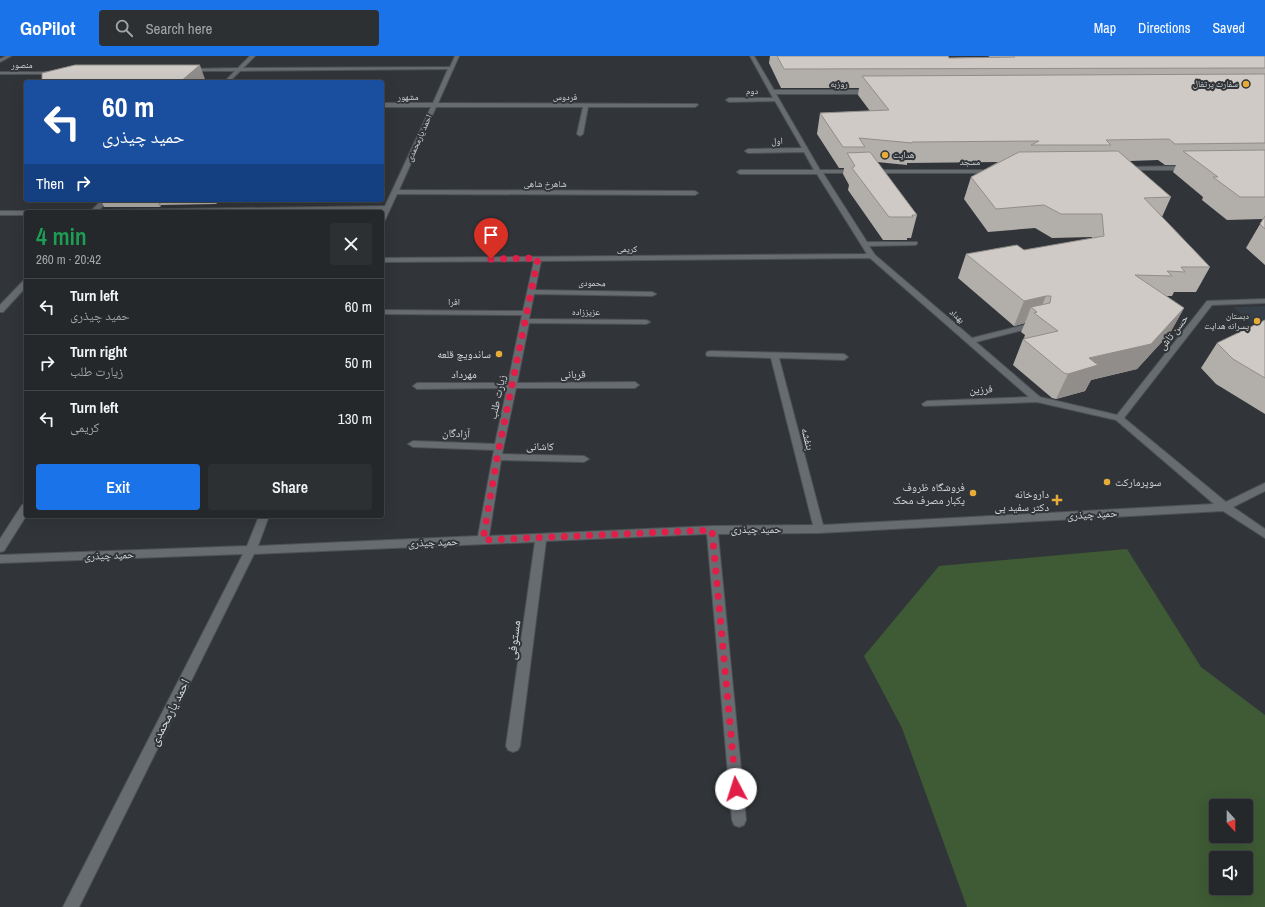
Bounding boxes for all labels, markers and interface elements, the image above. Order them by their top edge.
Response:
search box [99,10,379,46]
text: GoPilot [20,15,75,41]
icon: search [113,17,135,39]
text: Search here [145,18,212,39]
text: Map [1094,19,1116,37]
text: Directions [1138,19,1190,37]
text: Saved [1212,19,1245,37]
street label: منصور [10,59,33,71]
street label: روزبه [830,78,848,90]
place label: سفارت پرتغال [1193,78,1238,90]
marker: سفارت پرتغال [1241,79,1251,89]
street label: دوم [746,85,759,98]
text: 60 m [102,88,154,126]
street label: مشهور [396,91,419,103]
street label: فردوس [553,91,577,103]
icon: left [36,96,88,148]
street label: احمد یارمحمدی [403,113,435,163]
text: حمید چیذری [102,124,185,149]
street label: اول [771,135,783,147]
place label: هدایت [893,149,915,161]
marker: هدایت [880,150,890,160]
street label: مسجد [960,156,980,168]
icon: right [72,172,94,194]
text: Then [36,173,64,194]
street label: شاهرخ شاهی [523,178,567,190]
pin [474,218,508,259]
text: 4 min [36,220,87,252]
button: close [330,223,372,265]
icon: arrive [480,224,502,246]
street label: کریمی [617,243,637,255]
text: 260 m · 20:42 [36,251,101,268]
street label: محمودی [578,277,606,289]
text: Turn left [70,285,118,306]
icon: left [36,296,58,318]
text: 60 m [345,296,372,317]
street label: افرا [448,296,460,308]
street label: عزیززاده [572,306,600,318]
street label: بهداد [947,306,967,326]
text: حمید چیذری [70,307,130,324]
place label: دبستان پسرانه هدایت [1204,310,1249,332]
street label: حسن تاش [1155,312,1191,352]
marker: دبستان پسرانه هدایت [1252,316,1262,326]
text: Turn right [70,341,127,362]
place label: ساندویچ قلعه [437,347,491,361]
marker: ساندویچ قلعه [494,349,504,359]
icon: right [36,352,58,374]
text: 50 m [345,352,372,373]
text: زیارت طلب [70,363,123,380]
street label: مهرداد [451,367,477,381]
street label: قربانی [560,367,586,381]
street label: زیارت طلب [485,374,509,420]
street label: فرزین [969,381,993,397]
text: Turn left [70,397,118,418]
icon: left [36,408,58,430]
text: 130 m [338,408,372,429]
text: کریمی [70,419,99,436]
street label: آزادگان [442,426,470,440]
street label: بنفشه [798,426,818,452]
street label: کاشانی [526,439,555,453]
button: Exit [36,464,200,510]
button: Share [208,464,372,510]
place label: سوپرمارکت [1115,475,1161,489]
marker: سوپرمارکت [1102,477,1112,487]
place label: فروشگاه ظروف یکبار مصرف محک [893,480,966,507]
place label: داروخانه دکتر سفید پی [994,487,1049,514]
marker: فروشگاه ظروف یکبار مصرف محک [968,488,978,498]
marker: داروخانه دکتر سفید پی [1052,495,1062,505]
street label: حمید چیذری [1066,506,1118,522]
street label: حمید چیذری [731,522,781,536]
street label: حمید چیذری [408,534,458,550]
street label: حمید چیذری [84,547,134,563]
street label: مستوفی [503,619,524,661]
street label: احمد یارمحمدی [145,676,194,749]
position arrow [715,768,757,810]
north arrow [1209,799,1253,843]
map controls [1209,799,1253,895]
button: sound [1209,851,1253,895]

